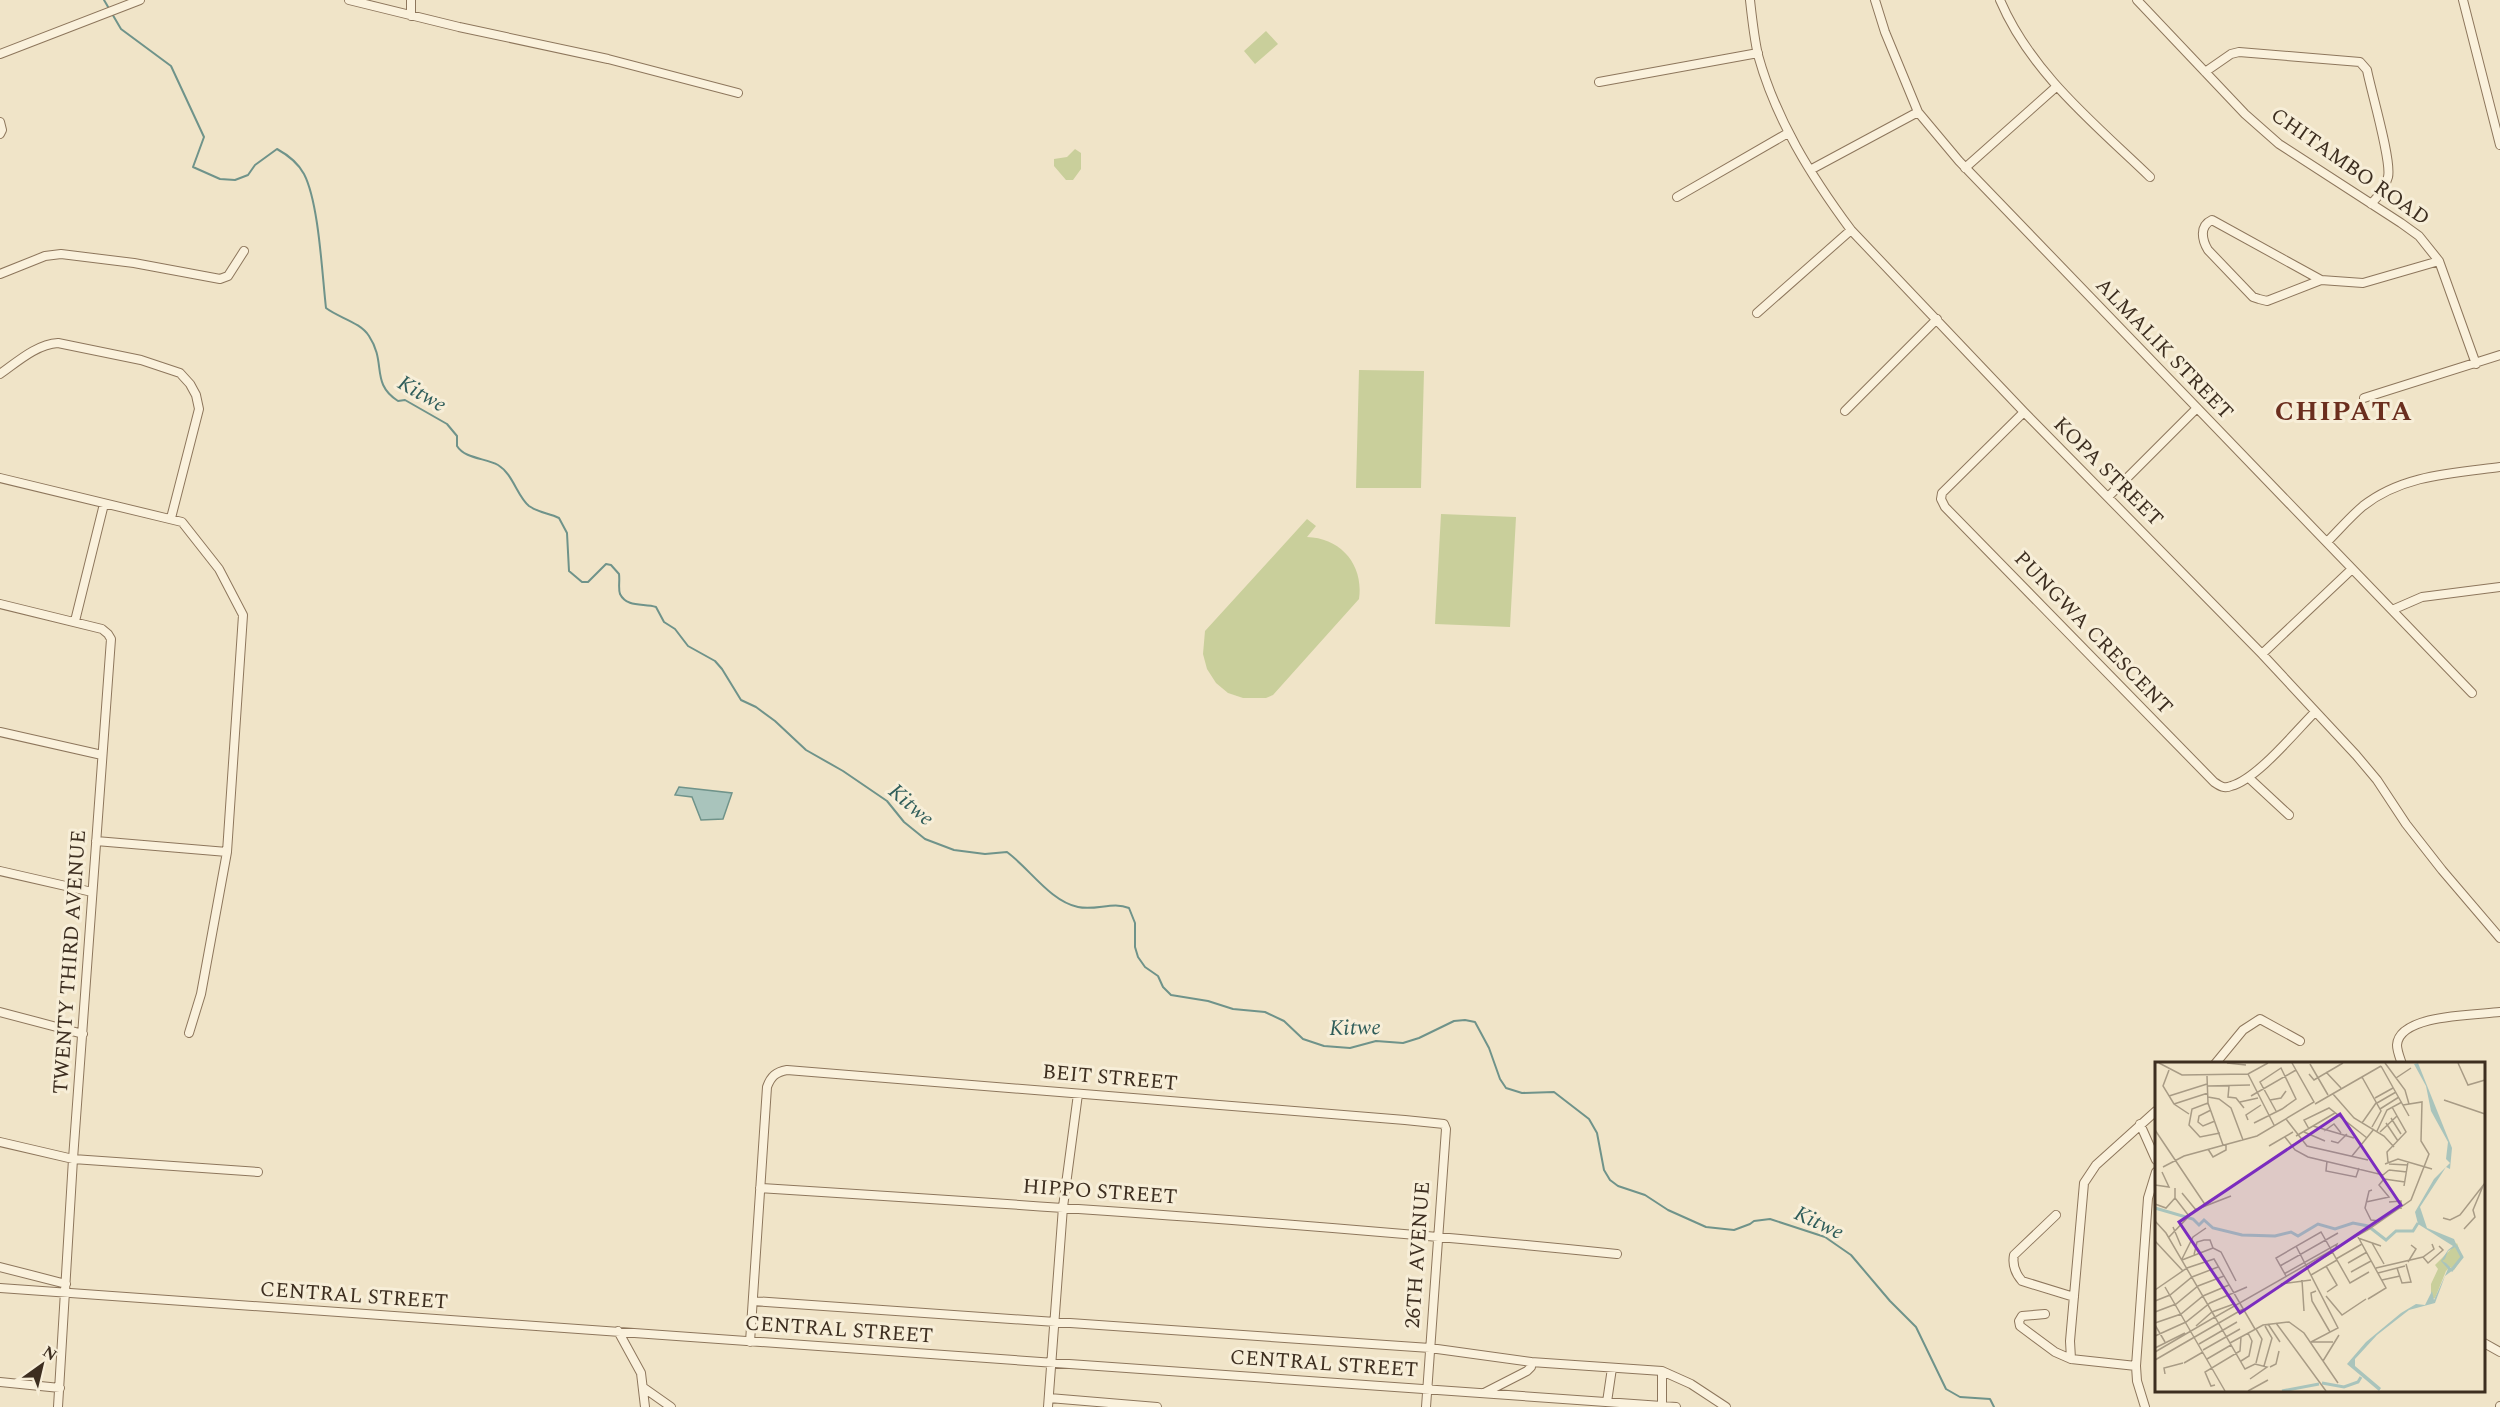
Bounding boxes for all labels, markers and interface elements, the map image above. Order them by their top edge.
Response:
street label: CHITAMBO ROAD [2264,100,2436,234]
street label: ALMALIK STREET [2087,271,2241,427]
water label: Kitwe [391,367,453,421]
district label: CHIPATA [2275,391,2413,433]
street label: KOPA STREET [2046,410,2170,534]
street label: PUNGWA CRESCENT [2006,544,2180,722]
water label: Kitwe [881,776,941,834]
street label: TWENTY THIRD AVENUE [45,829,95,1095]
water label: Kitwe [1329,1011,1381,1045]
street label: BEIT STREET [1041,1056,1179,1100]
inset map [2155,1062,2485,1392]
street label: HIPPO STREET [1022,1171,1178,1213]
street label: 26TH AVENUE [1397,1180,1439,1330]
water label: Kitwe [1789,1197,1849,1249]
street label: CENTRAL STREET [259,1273,449,1319]
street label: CENTRAL STREET [744,1307,934,1353]
north arrow [12,1335,72,1395]
text: N [38,1340,62,1367]
street label: CENTRAL STREET [1229,1341,1419,1387]

